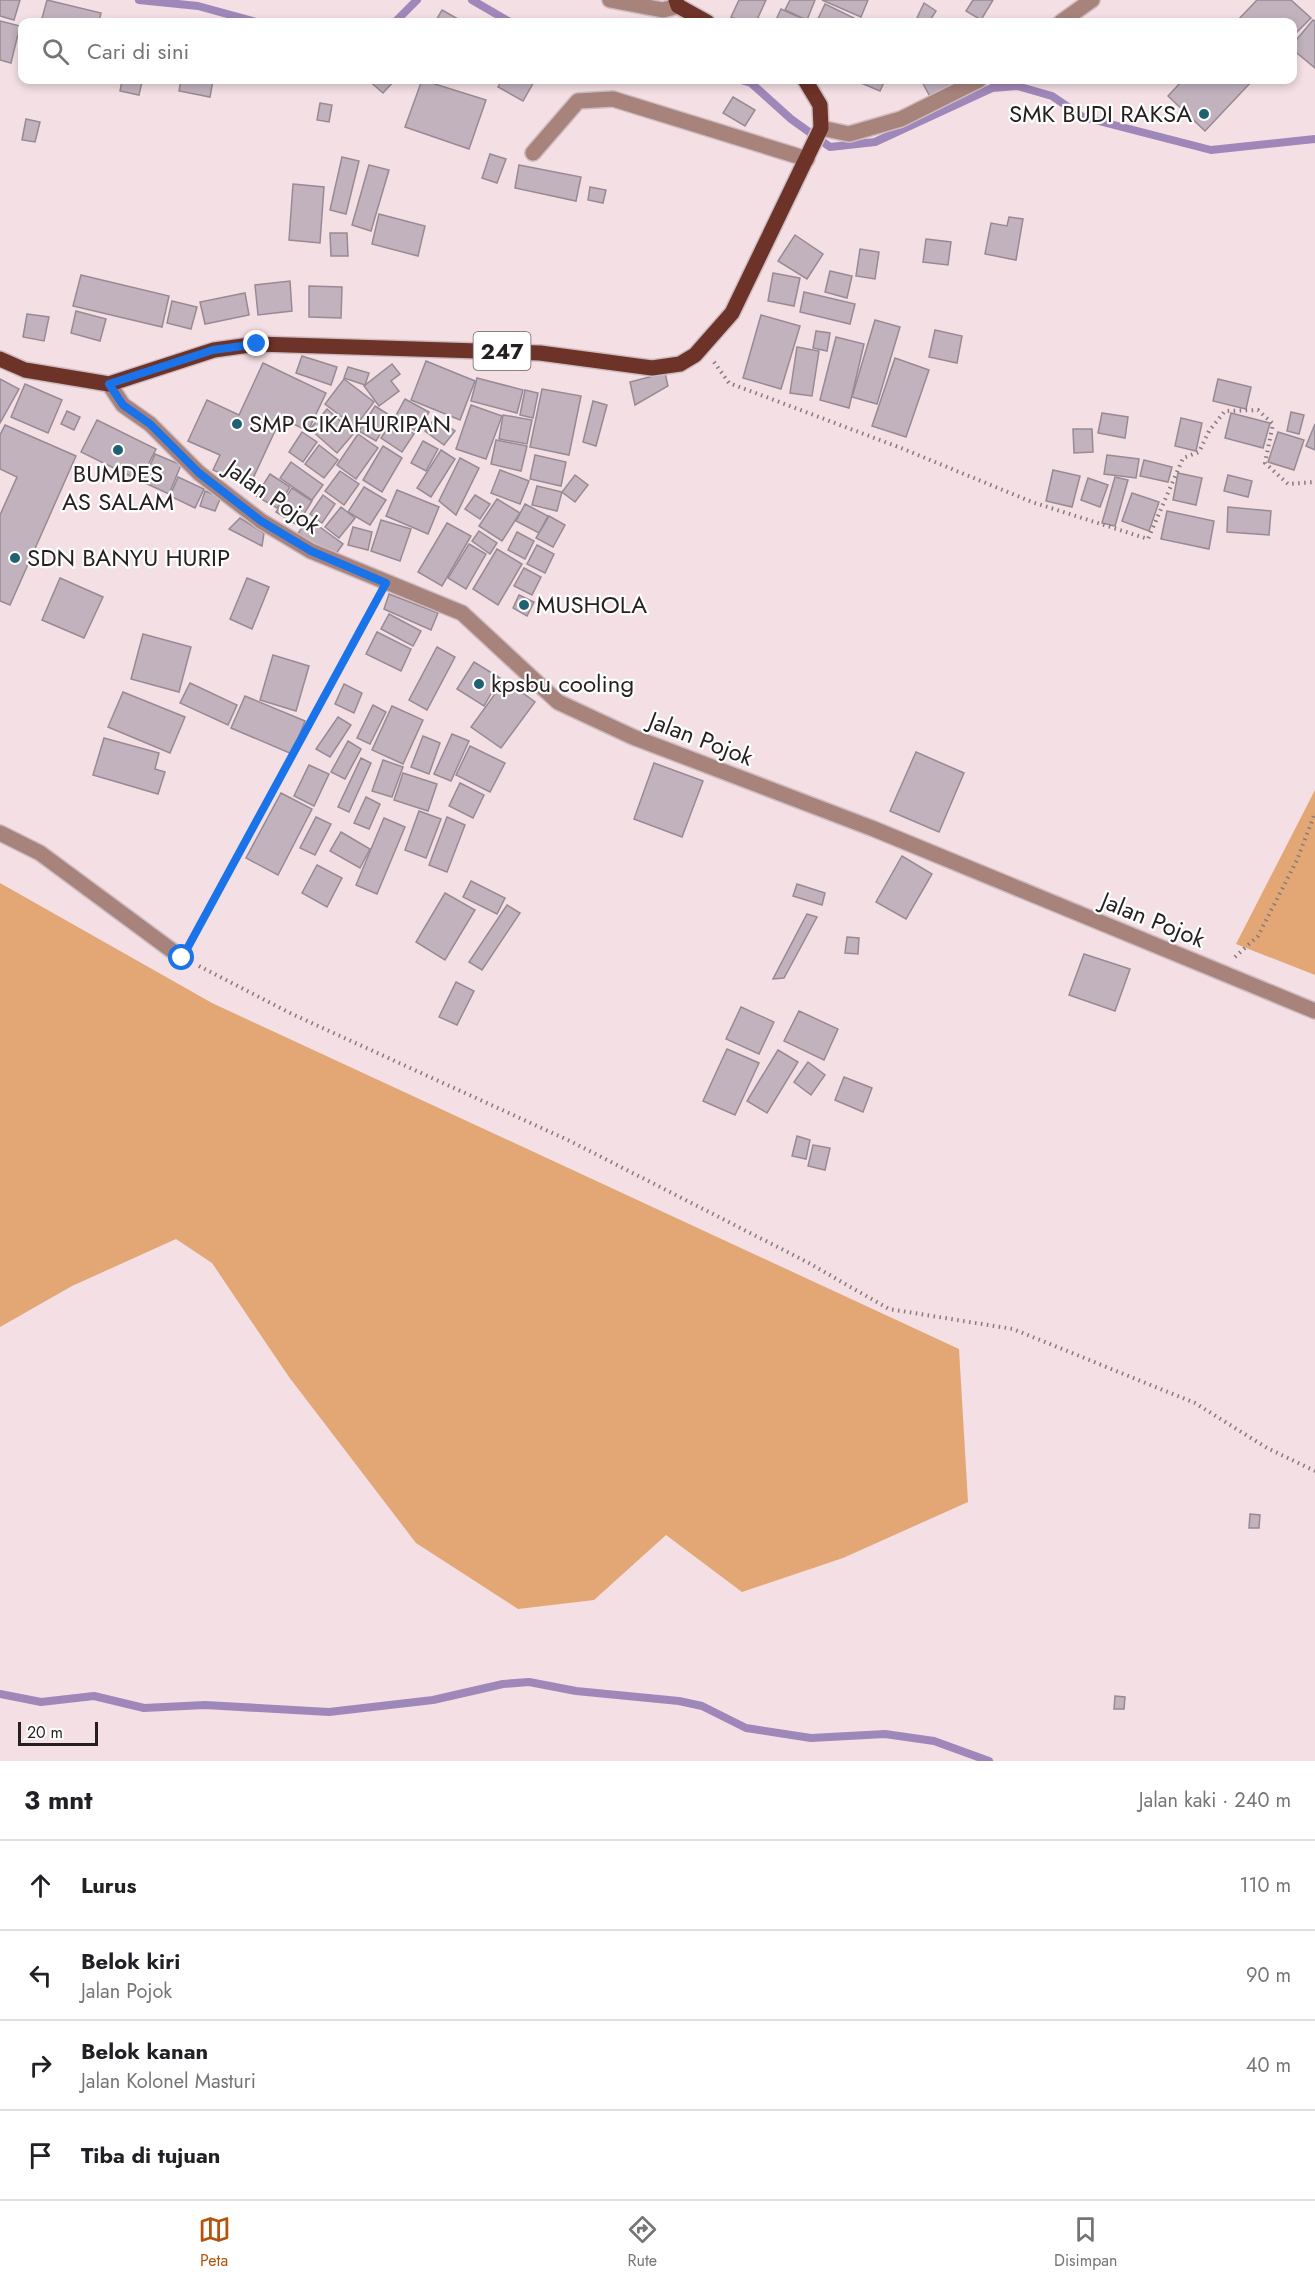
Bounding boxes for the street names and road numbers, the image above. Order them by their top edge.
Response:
road number: 247 [474,332,530,370]
street label: Jalan Pojok [216,449,328,543]
street label: Jalan Pojok [641,702,759,775]
street label: Jalan Pojok [1093,882,1211,956]

